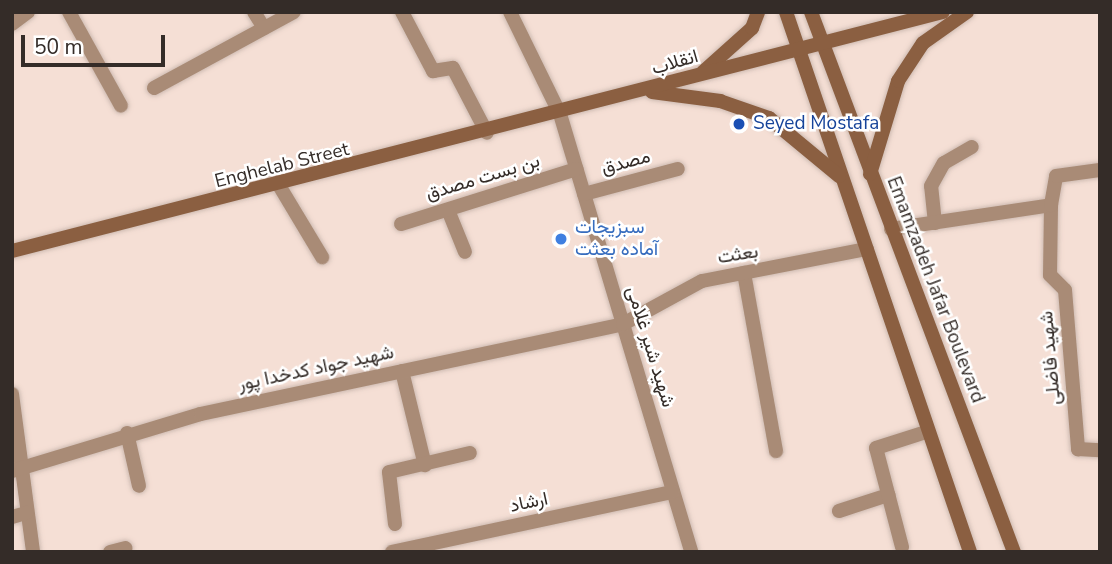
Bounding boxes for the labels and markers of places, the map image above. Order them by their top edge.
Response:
place label: Seyed Mostafa [753,113,879,135]
marker: Seyed Mostafa [731,116,747,132]
place label: سبزیجات آماده بعثت [575,217,658,261]
marker: سبزیجات آماده بعثت [553,231,569,247]

